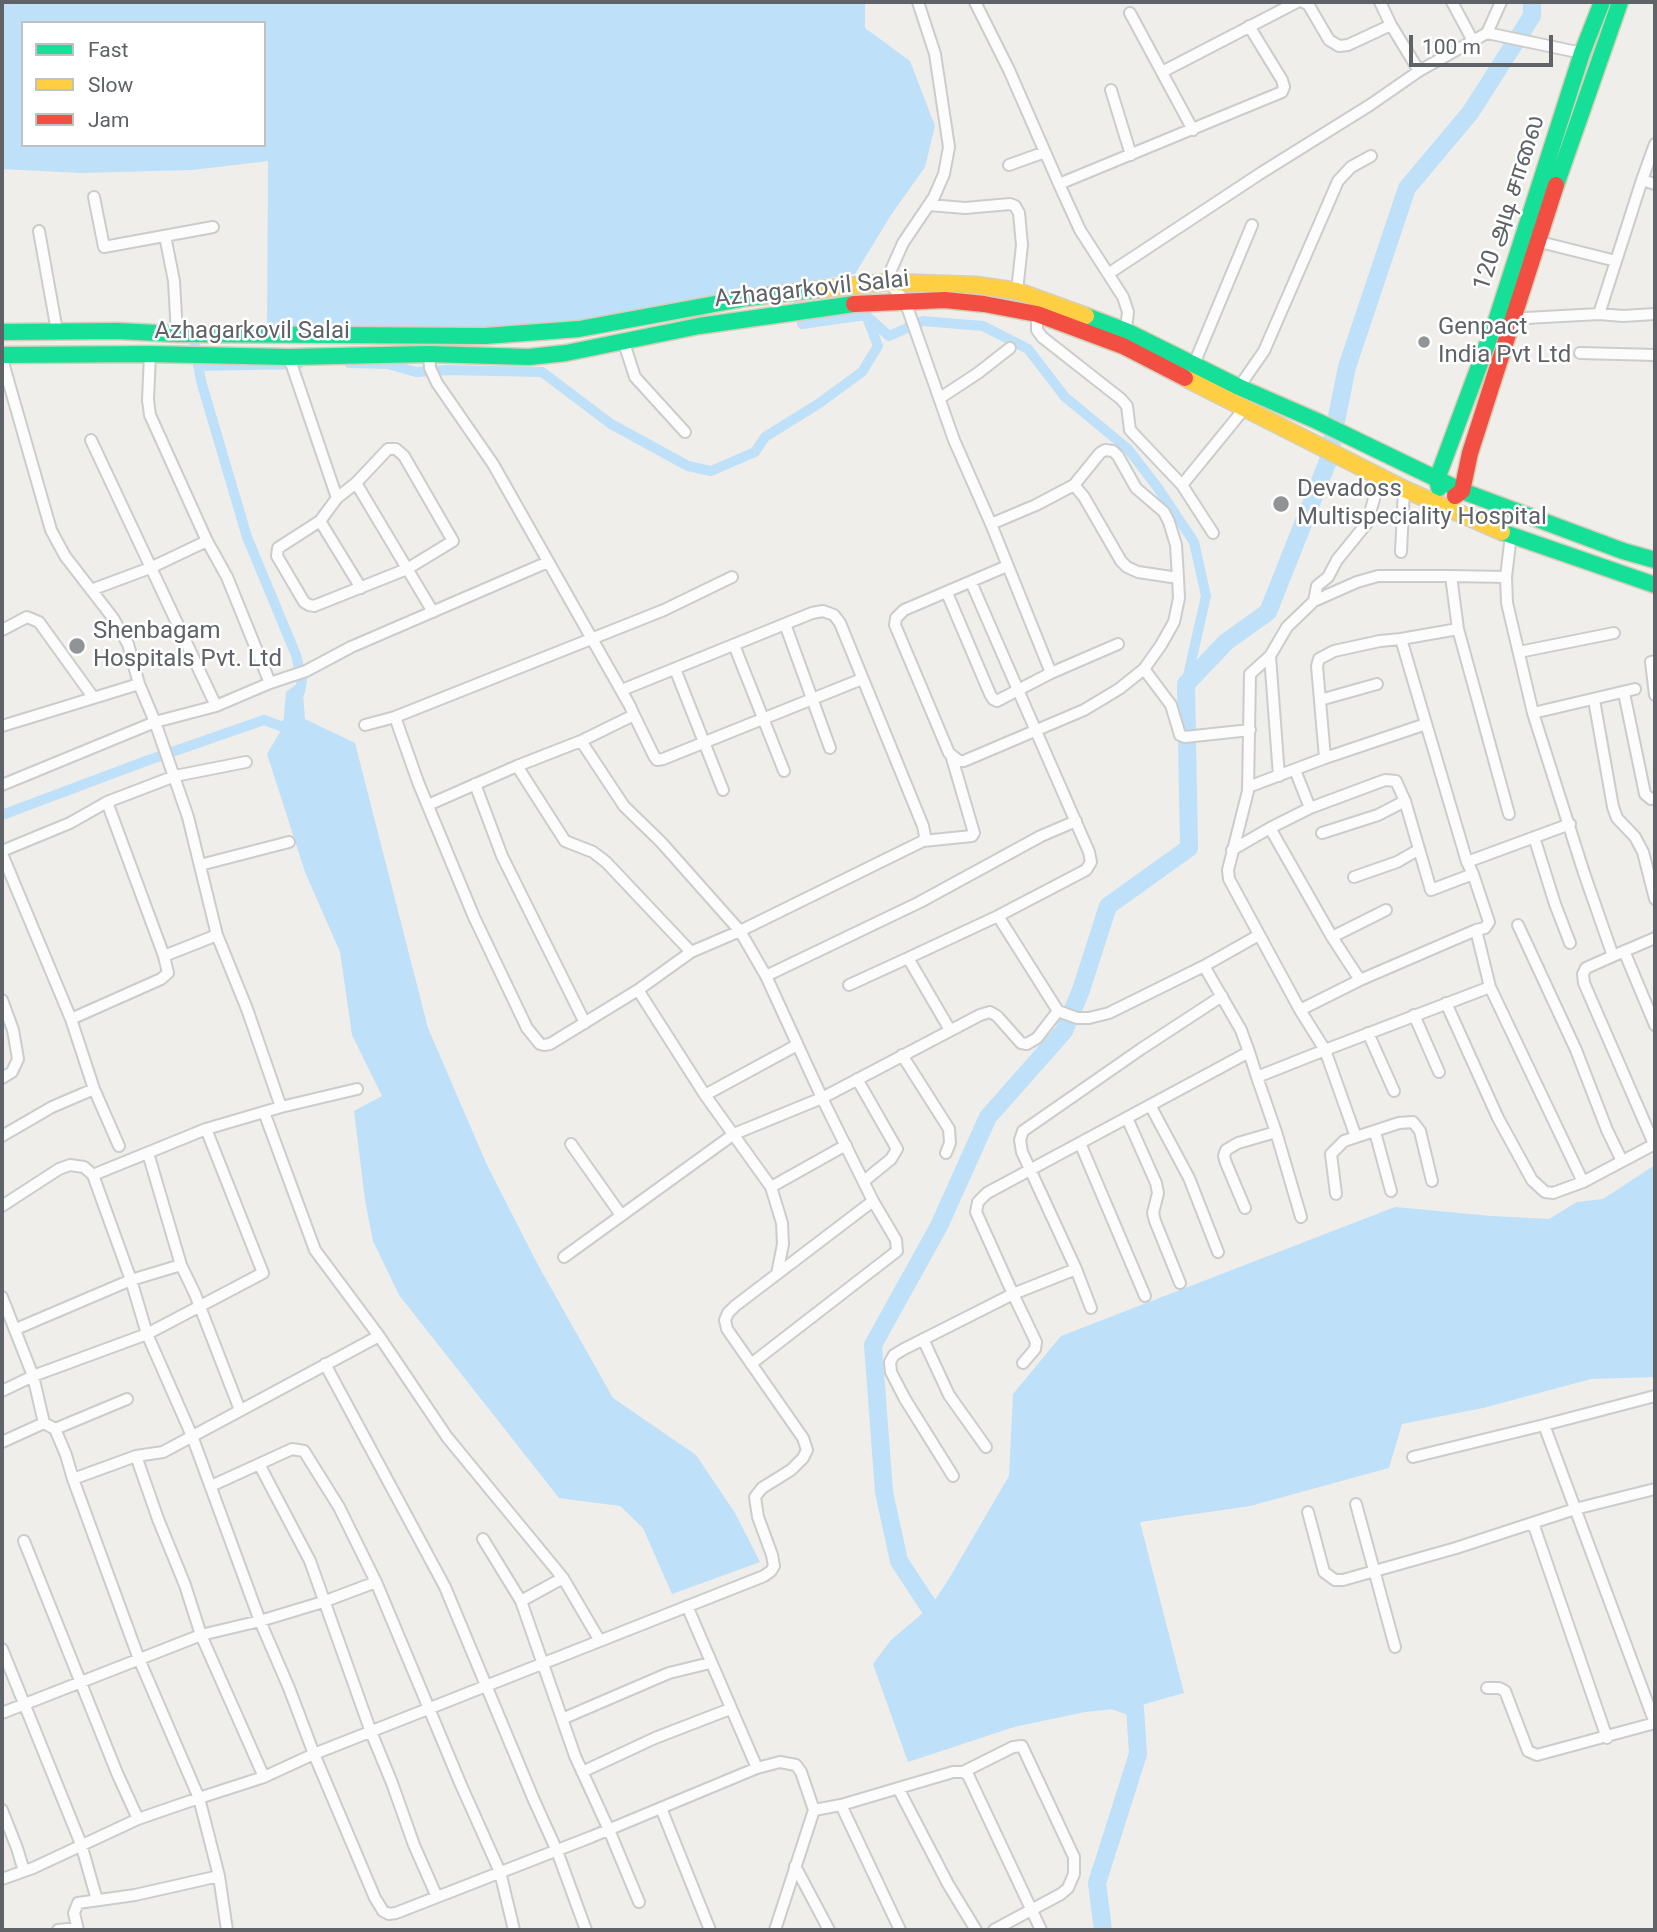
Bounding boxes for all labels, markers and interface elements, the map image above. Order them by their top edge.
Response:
legend [21,21,266,147]
scale bar [1412,21,1556,65]
text: 100 m [1422,35,1481,59]
text: Fast [88,38,128,62]
text: Slow [88,73,133,97]
text: Jam [88,108,129,132]
street label: 120 அடி சாலை [1468,112,1552,294]
street label: Azhagarkovil Salai [713,265,911,315]
place label: Genpact India Pvt Ltd [1438,314,1571,370]
street label: Azhagarkovil Salai [154,318,350,346]
marker: Genpact India Pvt Ltd [1416,334,1432,350]
place label: Devadoss Multispeciality Hospital [1297,476,1547,532]
marker: Devadoss Multispeciality Hospital [1271,494,1291,514]
place label: Shenbagam Hospitals Pvt. Ltd [93,618,282,674]
marker: Shenbagam Hospitals Pvt. Ltd [67,636,87,656]

